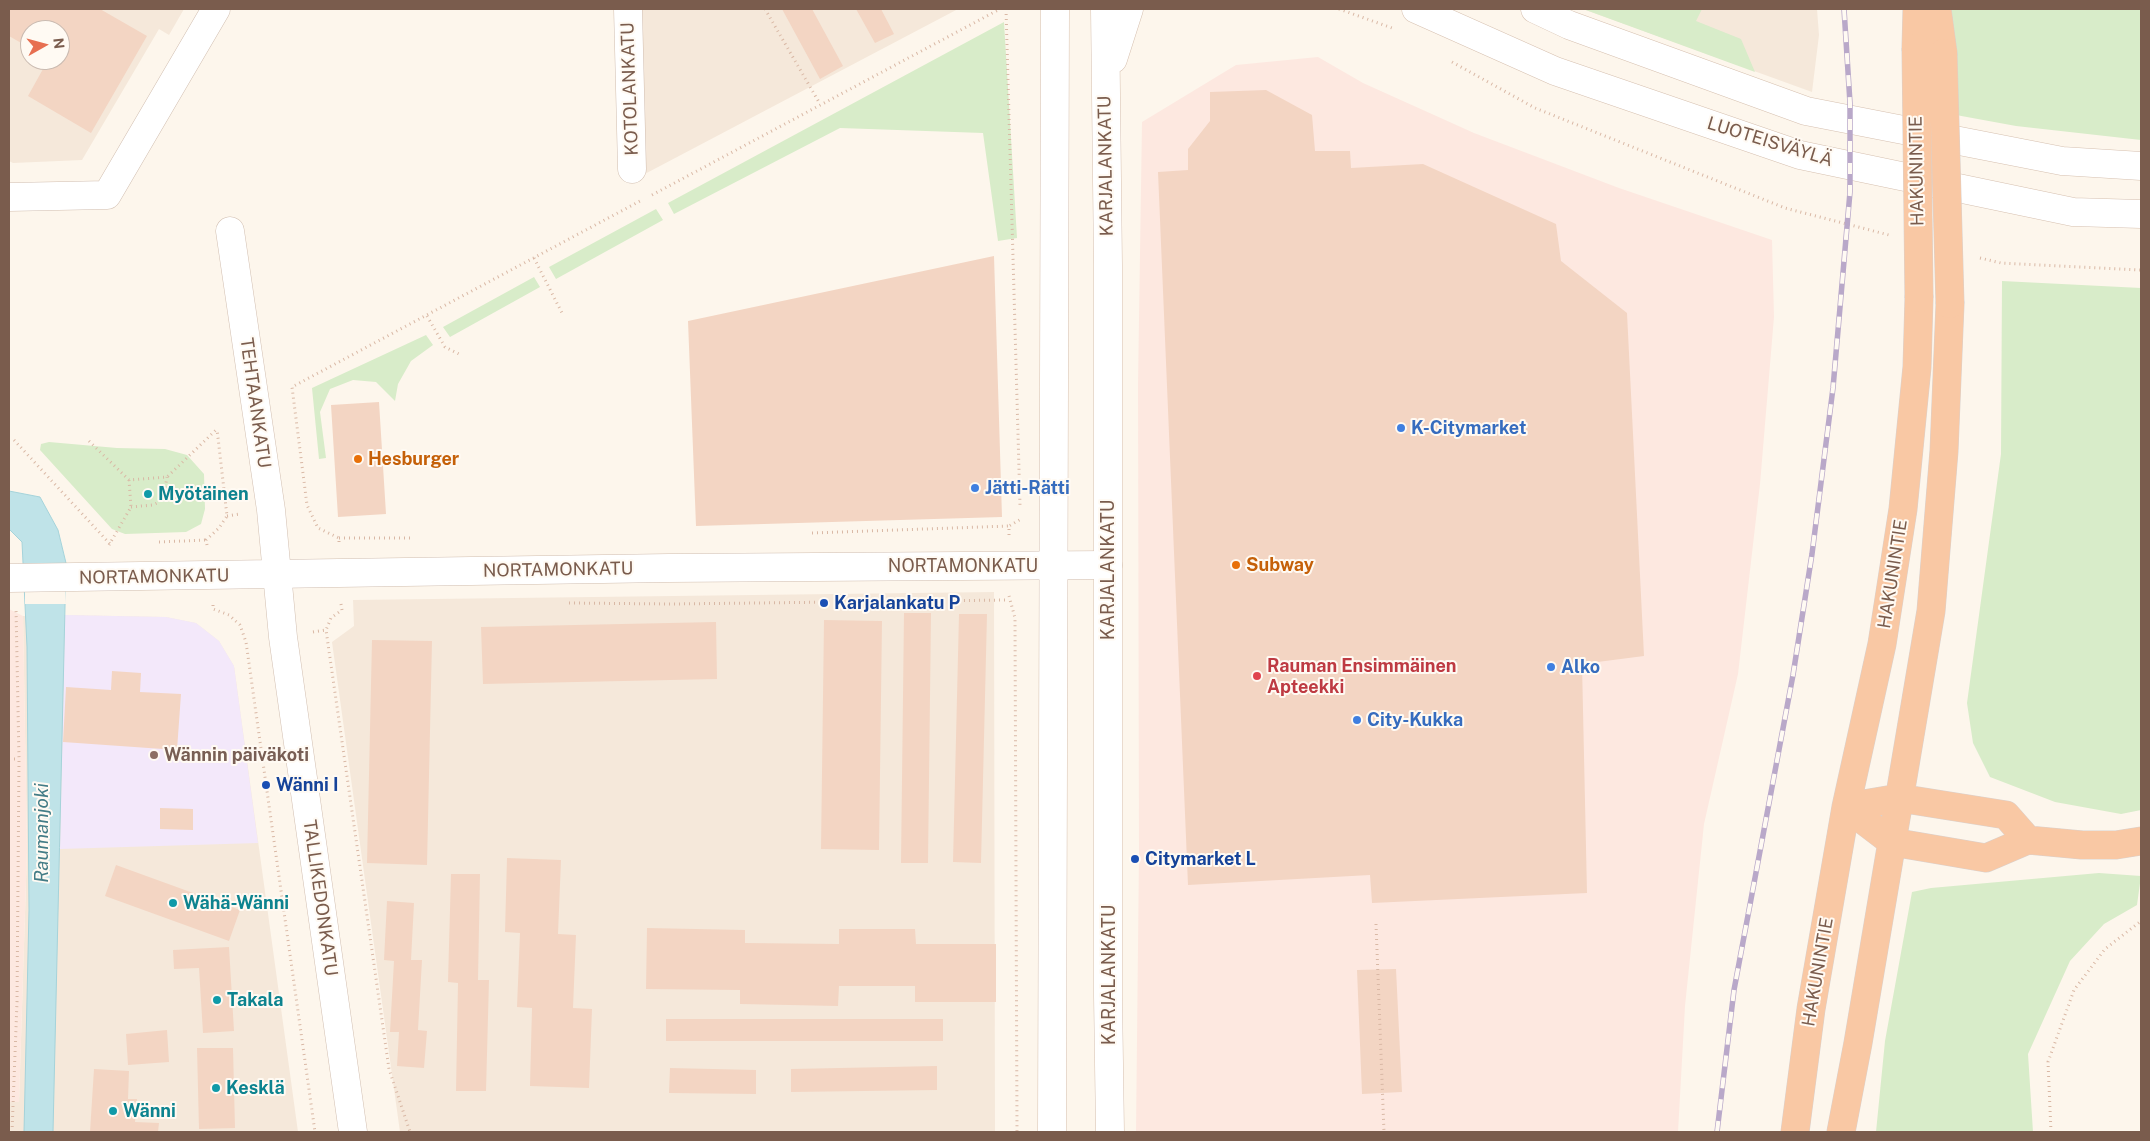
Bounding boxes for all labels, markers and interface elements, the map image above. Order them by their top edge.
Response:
north arrow [20,20,70,70]
street label: KOTOLANKATU [617,22,643,156]
text: N [50,37,68,50]
street label: KARJALANKATU [1094,95,1118,237]
street label: LUOTEISVÄYLÄ [1704,113,1836,171]
street label: HAKUNINTIE [1905,116,1929,226]
street label: TEHTAANKATU [235,337,275,469]
place label: K-Citymarket [1411,417,1526,439]
marker: K-Citymarket [1395,422,1407,434]
place label: Hesburger [368,448,459,470]
marker: Hesburger [352,453,364,465]
place label: Jätti-Rätti [985,477,1070,499]
marker: Jätti-Rätti [969,482,981,494]
place label: Myötäinen [158,483,249,505]
marker: Myötäinen [142,488,154,500]
street label: KARJALANKATU [1097,500,1119,640]
street label: HAKUNINTIE [1874,518,1912,630]
place label: Subway [1246,554,1314,576]
street label: NORTAMONKATU [888,555,1038,577]
street label: NORTAMONKATU [483,558,633,582]
marker: Subway [1230,559,1242,571]
street label: NORTAMONKATU [79,565,229,589]
place label: Karjalankatu P [834,592,960,614]
marker: Karjalankatu P [818,597,830,609]
place label: Rauman Ensimmäinen Apteekki [1267,655,1456,698]
place label: Alko [1561,656,1600,678]
marker: Alko [1545,661,1557,673]
marker: Rauman Ensimmäinen Apteekki [1251,670,1263,682]
place label: City-Kukka [1367,709,1463,731]
marker: City-Kukka [1351,714,1363,726]
place label: Wännin päiväkoti [164,744,309,766]
marker: Wännin päiväkoti [148,749,160,761]
place label: Wänni I [276,774,338,796]
marker: Wänni I [260,779,272,791]
water label: Raumanjoki [31,783,53,883]
street label: TALLIKEDONKATU [298,818,342,978]
place label: Citymarket L [1145,848,1256,870]
marker: Citymarket L [1129,853,1141,865]
place label: Wähä-Wänni [183,892,289,914]
marker: Wähä-Wänni [167,897,179,909]
street label: KARJALANKATU [1098,905,1120,1045]
street label: HAKUNINTIE [1798,916,1838,1028]
place label: Takala [227,989,284,1011]
marker: Takala [211,994,223,1006]
place label: Kesklä [226,1077,285,1099]
marker: Kesklä [210,1082,222,1094]
place label: Wänni [123,1100,176,1122]
marker: Wänni [107,1105,119,1117]

